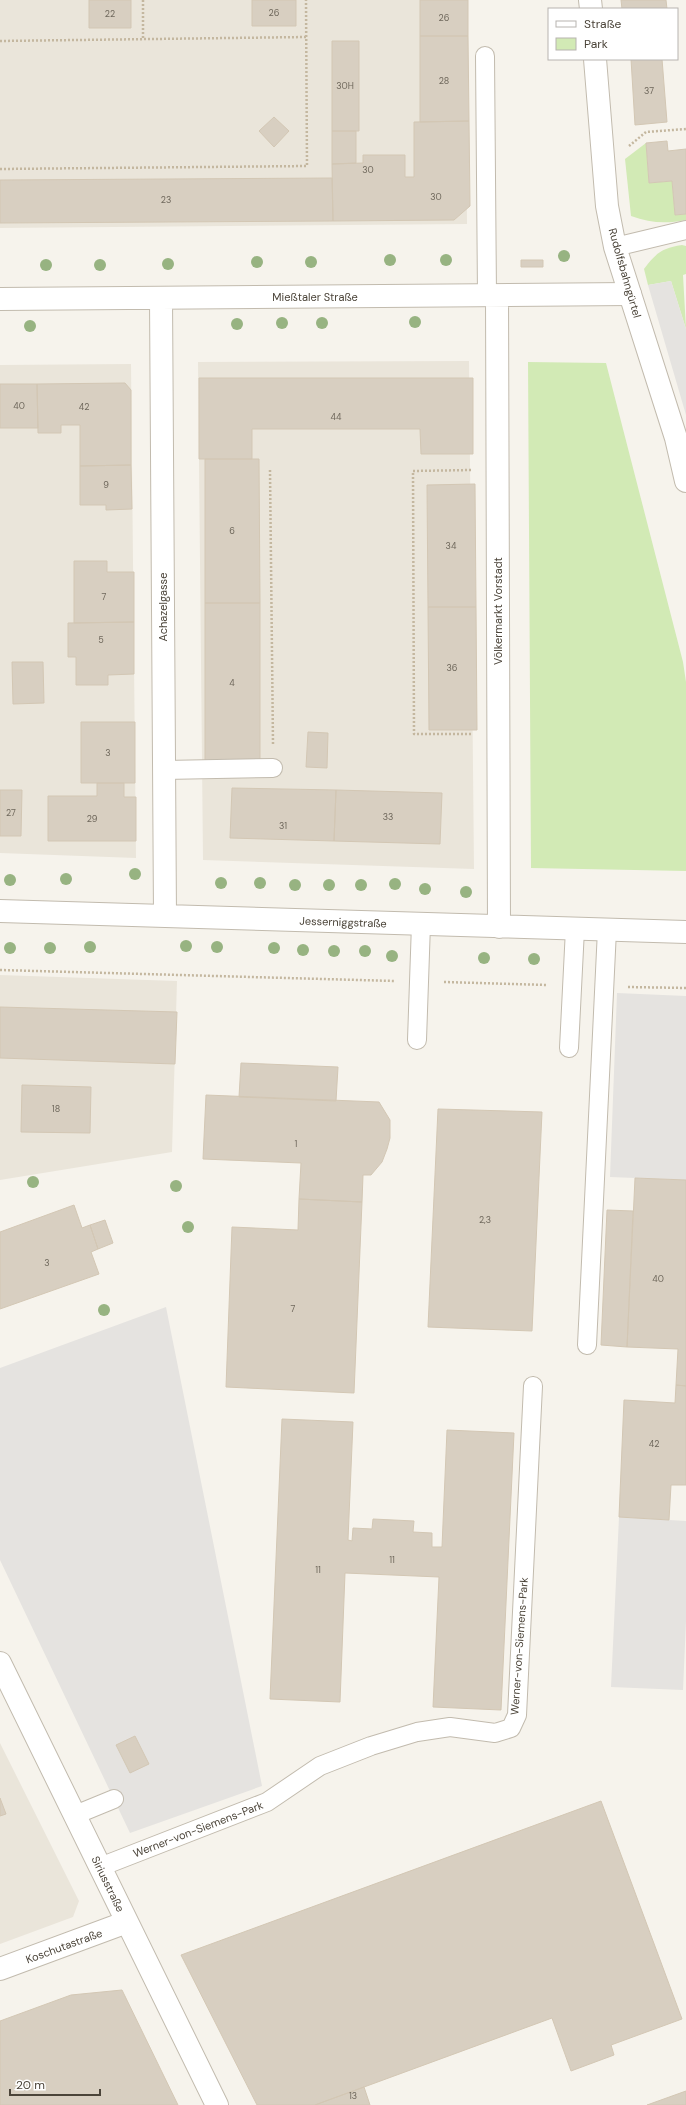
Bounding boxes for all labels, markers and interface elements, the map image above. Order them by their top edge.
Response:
house number: 26 [269,7,280,19]
house number: 22 [105,8,115,20]
legend [548,8,678,60]
house number: 26 [439,12,450,24]
text: Straße [584,16,621,32]
text: Park [584,36,608,52]
house number: 28 [439,75,449,87]
house number: 30H [336,80,354,92]
house number: 37 [644,85,654,97]
house number: 30 [362,164,374,176]
house number: 30 [430,191,442,203]
house number: 23 [161,194,171,206]
street label: Rudolfsbahngürtel [606,227,644,319]
street label: Mießtaler Straße [272,290,358,304]
house number: 40 [13,400,25,412]
house number: 42 [79,401,89,413]
house number: 44 [331,411,342,423]
house number: 9 [103,479,109,491]
house number: 6 [229,525,235,537]
house number: 34 [446,540,457,552]
street label: Völkermarkt Vorstadt [491,557,505,665]
street label: Achazelgasse [156,573,170,641]
house number: 7 [102,591,107,603]
house number: 5 [98,634,104,646]
house number: 36 [447,662,458,674]
house number: 4 [229,677,235,689]
house number: 3 [105,747,111,759]
house number: 27 [6,807,16,819]
house number: 33 [383,811,393,823]
house number: 29 [87,813,98,825]
house number: 31 [279,820,287,832]
street label: Jesserniggstraße [299,913,387,931]
house number: 18 [52,1103,60,1115]
house number: 1 [295,1138,298,1150]
house number: 2,3 [479,1214,491,1226]
house number: 3 [44,1257,50,1269]
house number: 40 [652,1273,664,1285]
house number: 7 [291,1303,296,1315]
house number: 42 [649,1438,659,1450]
house number: 11 [389,1554,395,1566]
house number: 11 [315,1564,321,1576]
street label: Werner-von-Siemens-Park [507,1576,531,1715]
street label: Werner-von-Siemens-Park [131,1798,265,1860]
street label: Siriusstraße [88,1854,128,1914]
street label: Koschutastraße [24,1926,104,1966]
scale bar [10,2071,100,2097]
text: 20 m [16,2077,45,2093]
house number: 13 [349,2090,357,2102]

